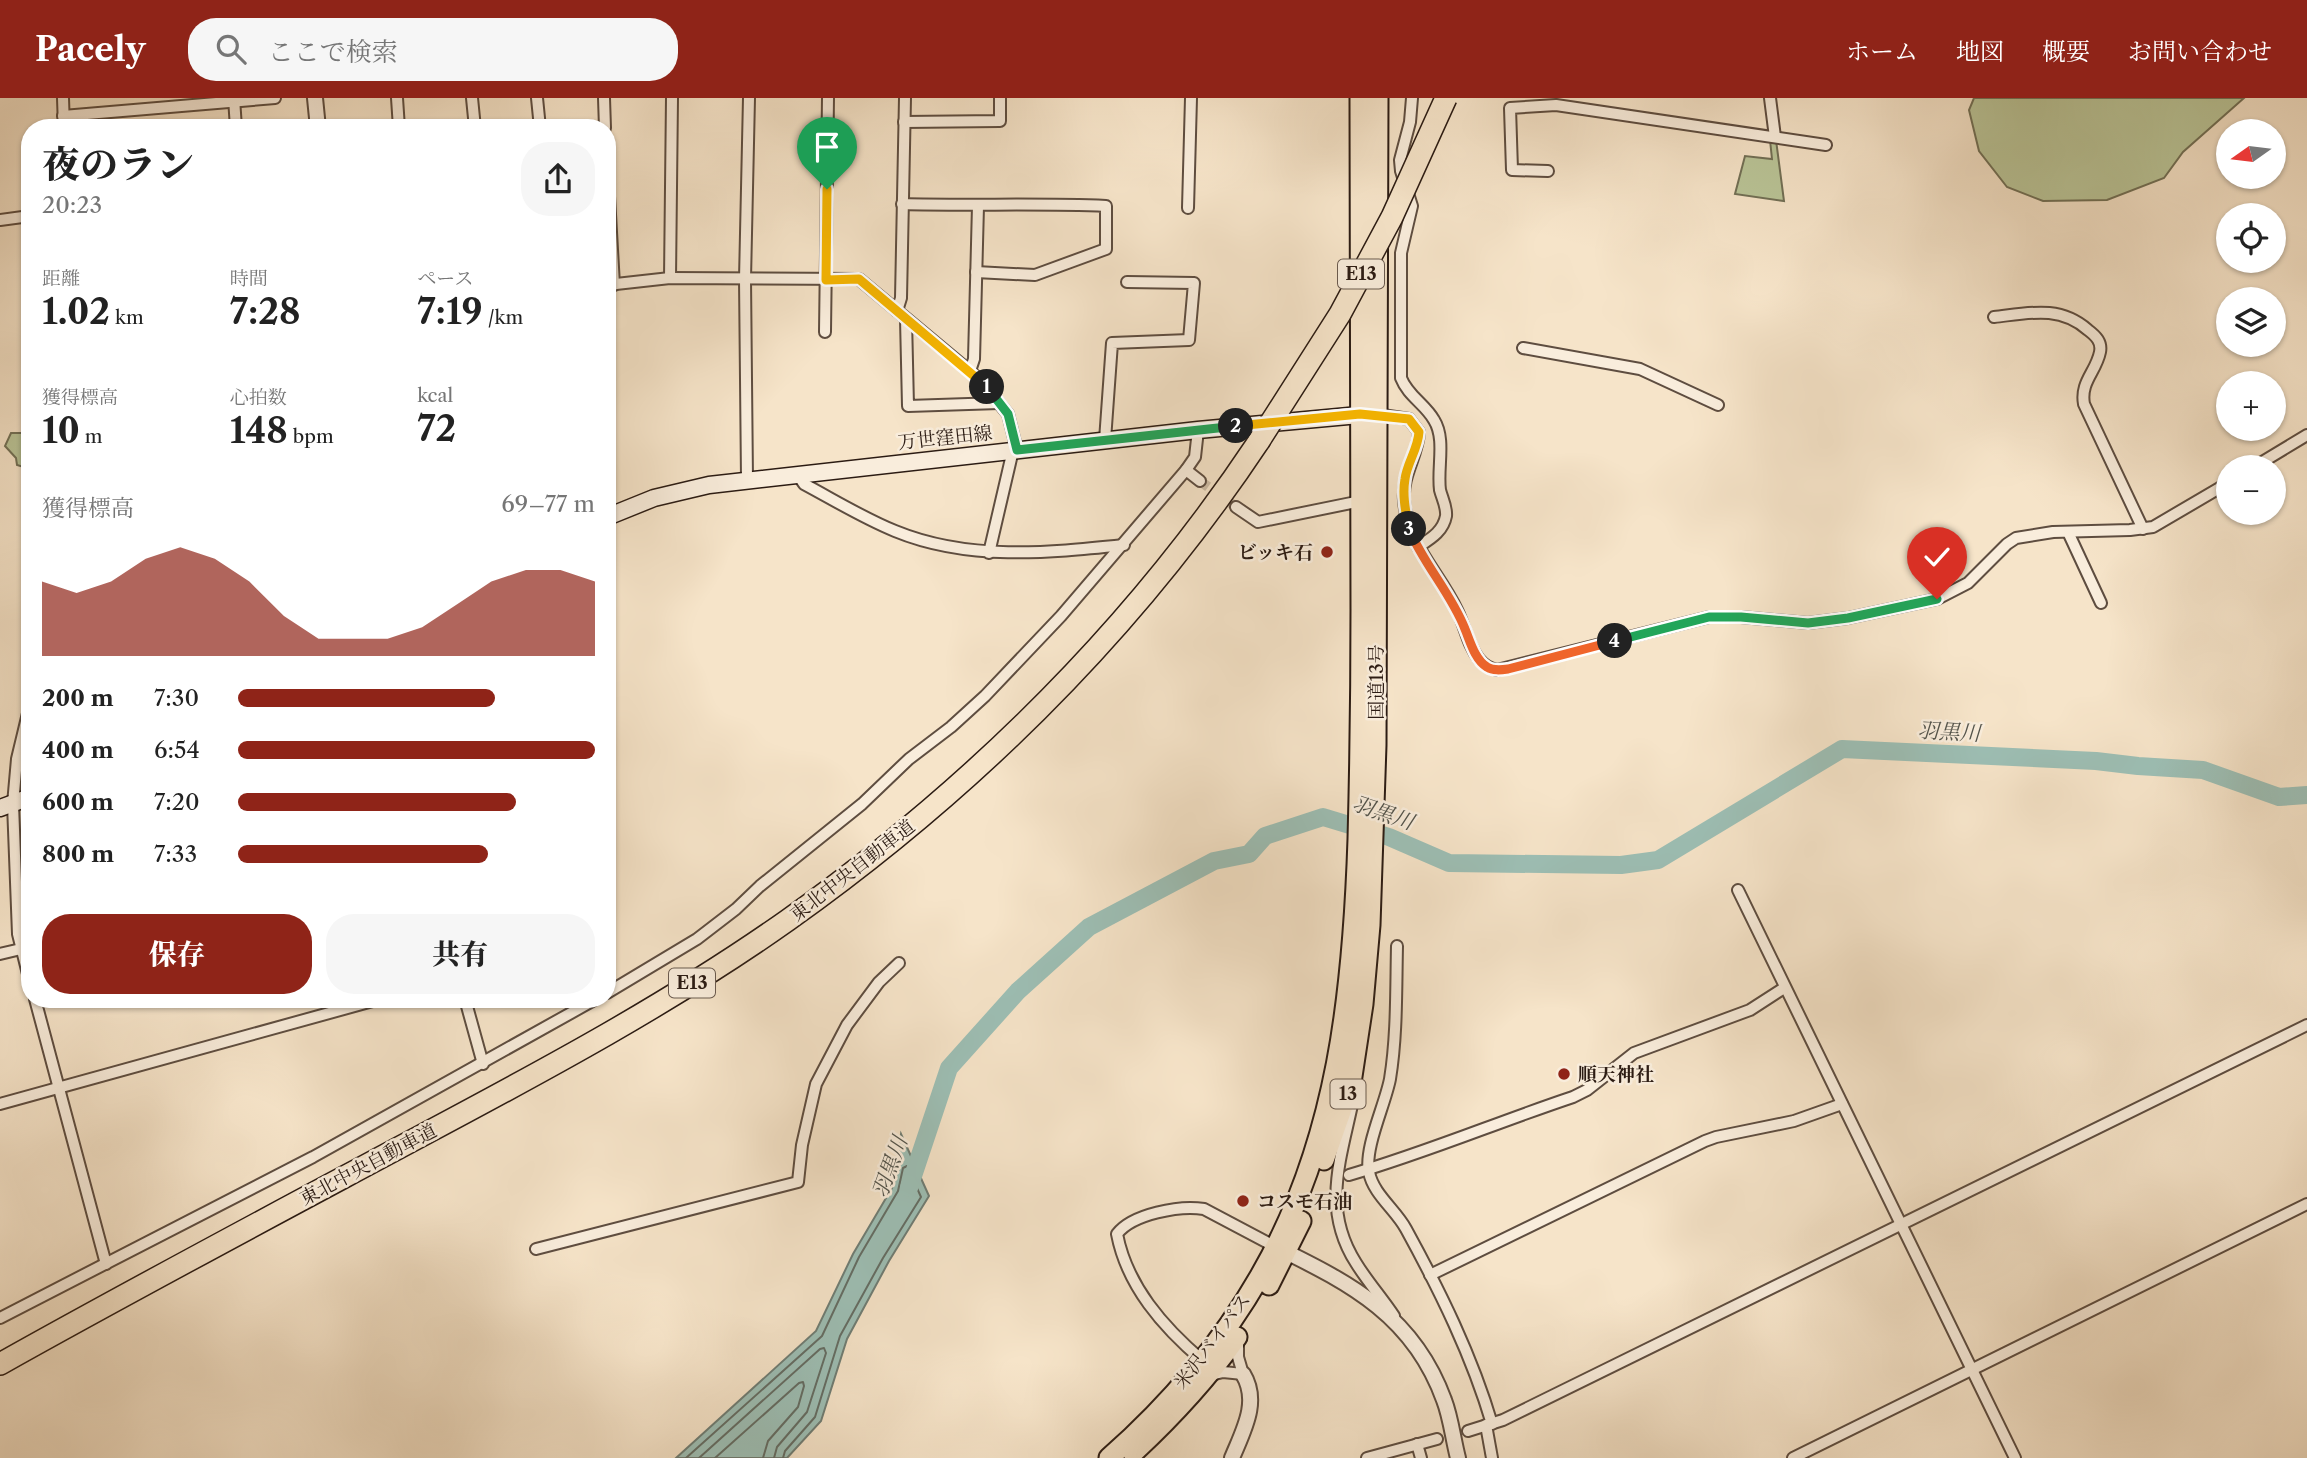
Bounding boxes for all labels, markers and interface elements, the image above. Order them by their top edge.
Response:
search box [188,18,678,81]
text: Pacely [35,29,146,70]
icon: search [212,30,250,68]
text: ここで検索 [268,36,398,68]
text: ホーム [1846,37,1918,66]
text: 地図 [1956,37,2004,66]
text: 概要 [2042,37,2090,66]
text: お問い合わせ [2128,37,2272,66]
pin [797,117,857,189]
north arrow [2216,119,2286,189]
map controls [2216,119,2286,525]
icon: arrive [808,128,846,166]
text: 夜のラン [42,141,194,188]
button: share [521,142,595,216]
text: 20:23 [42,191,102,219]
button: locate [2216,203,2286,273]
road number: E13 [1338,260,1384,288]
text: 距離 [42,267,80,290]
text: 時間 [230,267,268,290]
text: ペース [417,267,473,290]
button: layers [2216,287,2286,357]
text: 1.02 [42,290,110,333]
text: 7:28 [230,290,301,333]
text: 7:19 [417,290,483,333]
text: km [110,306,144,329]
text: /km [483,306,523,329]
pin: 1 [970,370,1004,404]
button: + [2216,371,2286,441]
text: 1 [982,375,991,398]
text: kcal [417,384,453,407]
text: 獲得標高 [42,386,118,409]
text: 心拍数 [230,386,287,409]
text: 72 [417,407,456,450]
pin: 2 [1218,408,1254,444]
text: 10 [42,409,80,452]
text: 148 [230,409,288,452]
text: 2 [1230,414,1241,437]
street label: 万世窪田線 [897,421,994,454]
text: m [80,425,103,448]
text: bpm [288,425,334,448]
button: − [2216,455,2286,525]
text: 69–77 m [501,490,595,518]
text: 獲得標高 [42,494,134,522]
pin: 3 [1392,512,1426,546]
text: 3 [1403,517,1414,540]
pin [1907,527,1967,599]
icon: check [1918,538,1956,576]
place label: ビッキ石 [1238,541,1313,564]
marker: ビッキ石 [1319,544,1335,560]
pin: 4 [1598,624,1632,658]
text: 4 [1609,629,1620,652]
street label: 国道13号 [1365,644,1388,720]
text: 200 m [42,684,114,712]
text: 7:30 [154,684,199,712]
water label: 羽黒川 [1917,717,1983,746]
text: 400 m [42,736,114,764]
text: 6:54 [154,736,200,764]
text: 600 m [42,788,114,816]
text: 7:20 [154,788,200,816]
water label: 羽黒川 [1349,790,1419,835]
street label: 東北中央自動車道 [785,815,919,926]
text: 800 m [42,840,114,868]
text: 7:33 [154,840,197,868]
button: 保存 [42,914,312,994]
button: 共有 [326,914,595,994]
road number: E13 [669,968,715,998]
place label: 順天神社 [1578,1063,1654,1086]
marker: 順天神社 [1556,1066,1572,1082]
road number: 13 [1330,1079,1366,1108]
street label: 東北中央自動車道 [296,1119,441,1210]
water label: 羽黒川 [867,1131,913,1201]
place label: コスモ石油 [1257,1190,1352,1213]
marker: コスモ石油 [1235,1193,1251,1209]
street label: 米沢バイパス [1169,1289,1256,1394]

